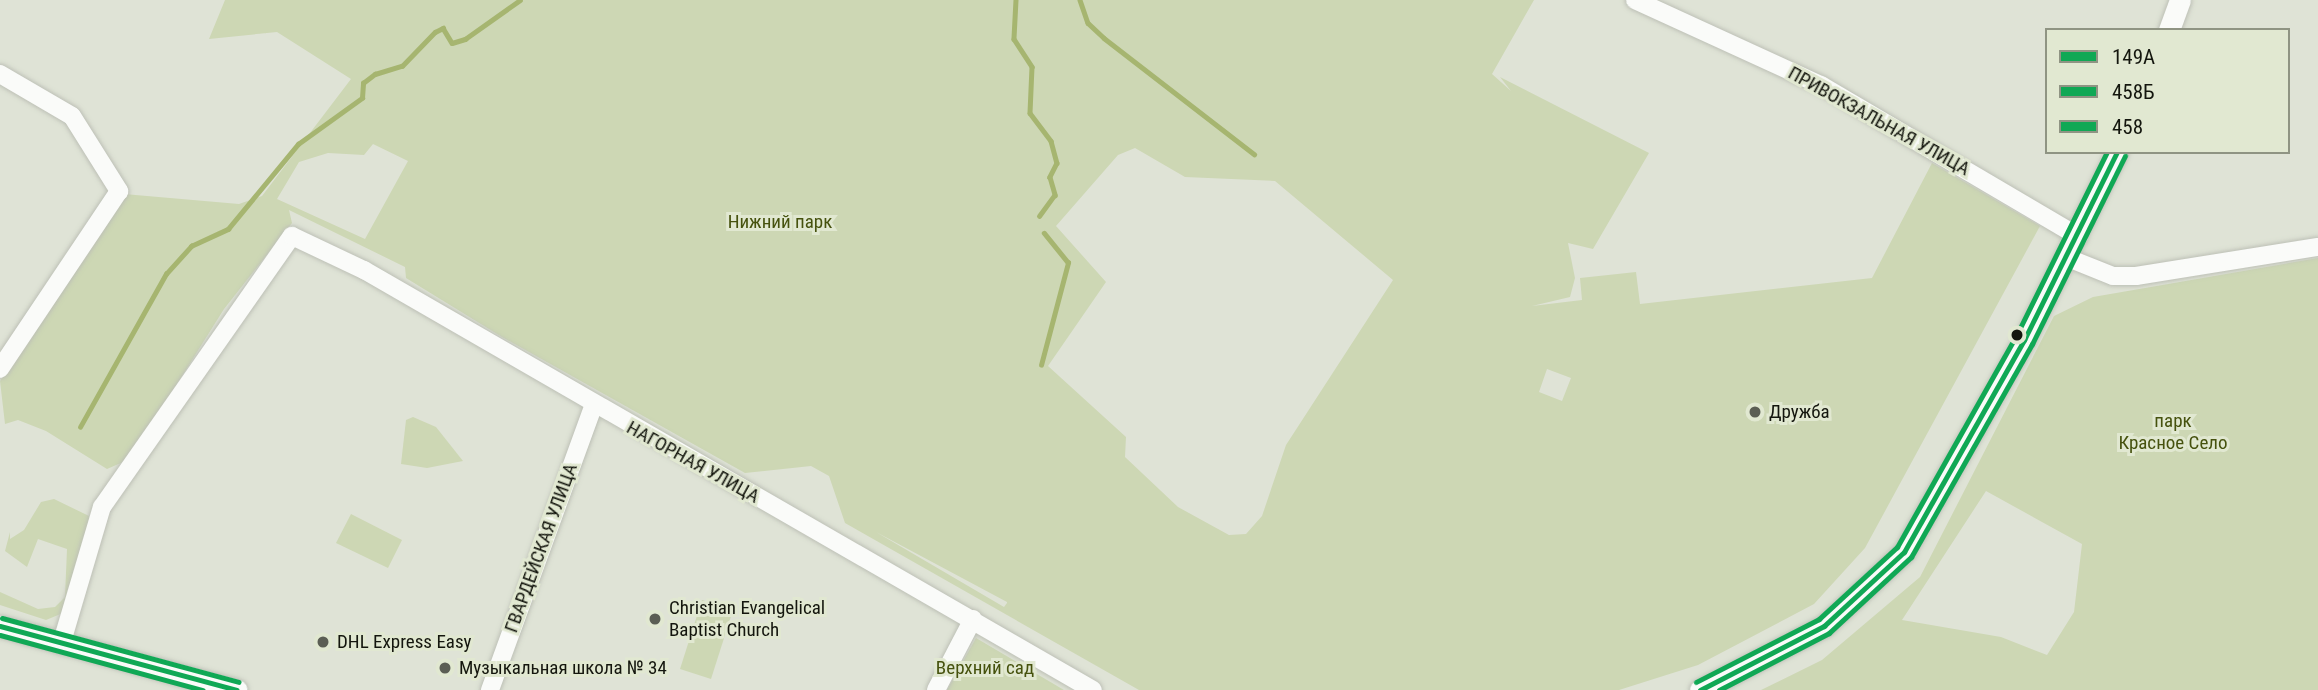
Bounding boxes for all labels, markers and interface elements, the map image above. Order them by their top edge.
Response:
legend [2045,28,2290,154]
text: 149А [2112,45,2155,69]
street label: ПРИВОКЗАЛЬНАЯ УЛИЦА [1784,62,1974,180]
text: 458Б [2112,80,2155,104]
text: 458 [2112,115,2143,139]
park label: Нижний парк [728,211,832,233]
unlabelled marker [2010,328,2024,342]
place label: Дружба [1769,401,1830,423]
marker: Дружба [1747,404,1763,420]
park label: парк Красное Село [2118,410,2228,454]
street label: НАГОРНАЯ УЛИЦА [623,416,763,508]
street label: ГВАРДЕЙСКАЯ УЛИЦА [500,460,582,636]
place label: Christian Evangelical Baptist Church [669,597,825,641]
marker: Christian Evangelical Baptist Church [647,611,663,627]
place label: DHL Express Easy [337,631,472,653]
marker: DHL Express Easy [315,634,331,650]
place label: Музыкальная школа № 34 [459,657,667,679]
park label: Верхний сад [936,657,1034,679]
marker: Музыкальная школа № 34 [437,660,453,676]

